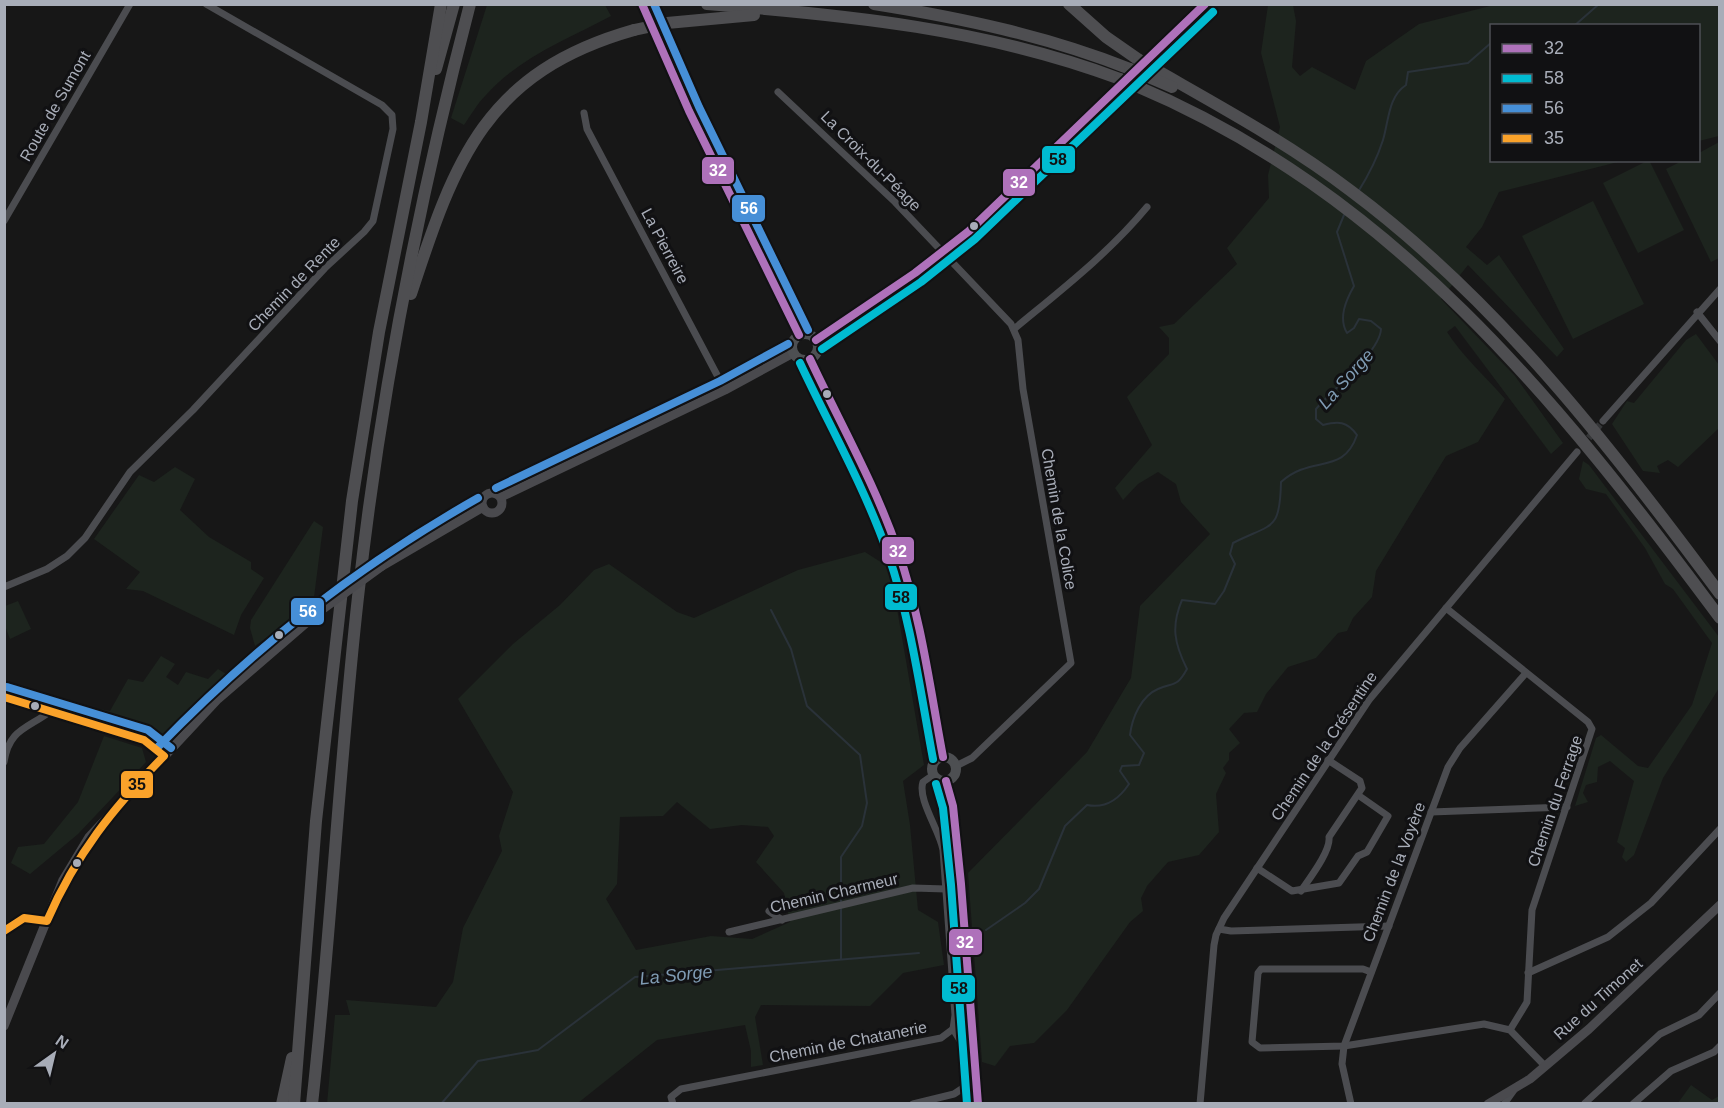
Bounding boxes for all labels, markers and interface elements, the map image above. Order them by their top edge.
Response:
legend [1490,24,1700,162]
text: 32 [1544,38,1564,58]
street label: Route de Sumont [17,47,94,164]
text: 58 [1544,68,1564,88]
text: 56 [1544,98,1564,118]
street label: La Croix-du-Péage [818,108,925,215]
text: 35 [1544,128,1564,148]
line badge: 58 [1041,145,1076,174]
text: 58 [1049,151,1067,168]
line badge: 32 [701,156,735,185]
text: 32 [709,162,727,179]
line badge: 32 [1002,168,1036,197]
text: 32 [1010,174,1028,191]
line badge: 56 [731,194,766,223]
text: 56 [740,200,758,217]
street label: La Pierreire [638,205,692,287]
unlabelled marker [968,220,980,232]
street label: Chemin de Rente [245,233,343,335]
water label: La Sorge [1314,345,1378,413]
unlabelled marker [821,388,833,400]
street label: Chemin de la Colice [1038,447,1080,591]
line badge: 32 [881,536,915,565]
text: 32 [889,543,907,560]
line badge: 58 [884,583,918,611]
text: 58 [892,589,910,606]
line badge: 56 [290,597,325,626]
text: 56 [299,603,317,620]
unlabelled marker [273,629,285,641]
street label: Chemin de la Crésentine [1268,668,1380,824]
unlabelled marker [29,700,41,712]
street label: Chemin du Ferrage [1525,733,1586,869]
line badge: 35 [120,770,154,799]
text: 35 [128,776,146,793]
street label: Chemin de la Voyère [1359,800,1429,944]
unlabelled marker [71,857,83,869]
street label: Chemin Charmeur [768,870,900,916]
line badge: 32 [948,928,983,956]
text: 32 [956,934,974,951]
street label: Rue du Timonet [1550,955,1646,1043]
water label: La Sorge [639,961,713,989]
line badge: 58 [941,974,976,1003]
text: 58 [950,980,968,997]
street label: Chemin de Chatanerie [768,1018,928,1066]
north arrow [24,1024,84,1084]
text: N [53,1032,72,1052]

